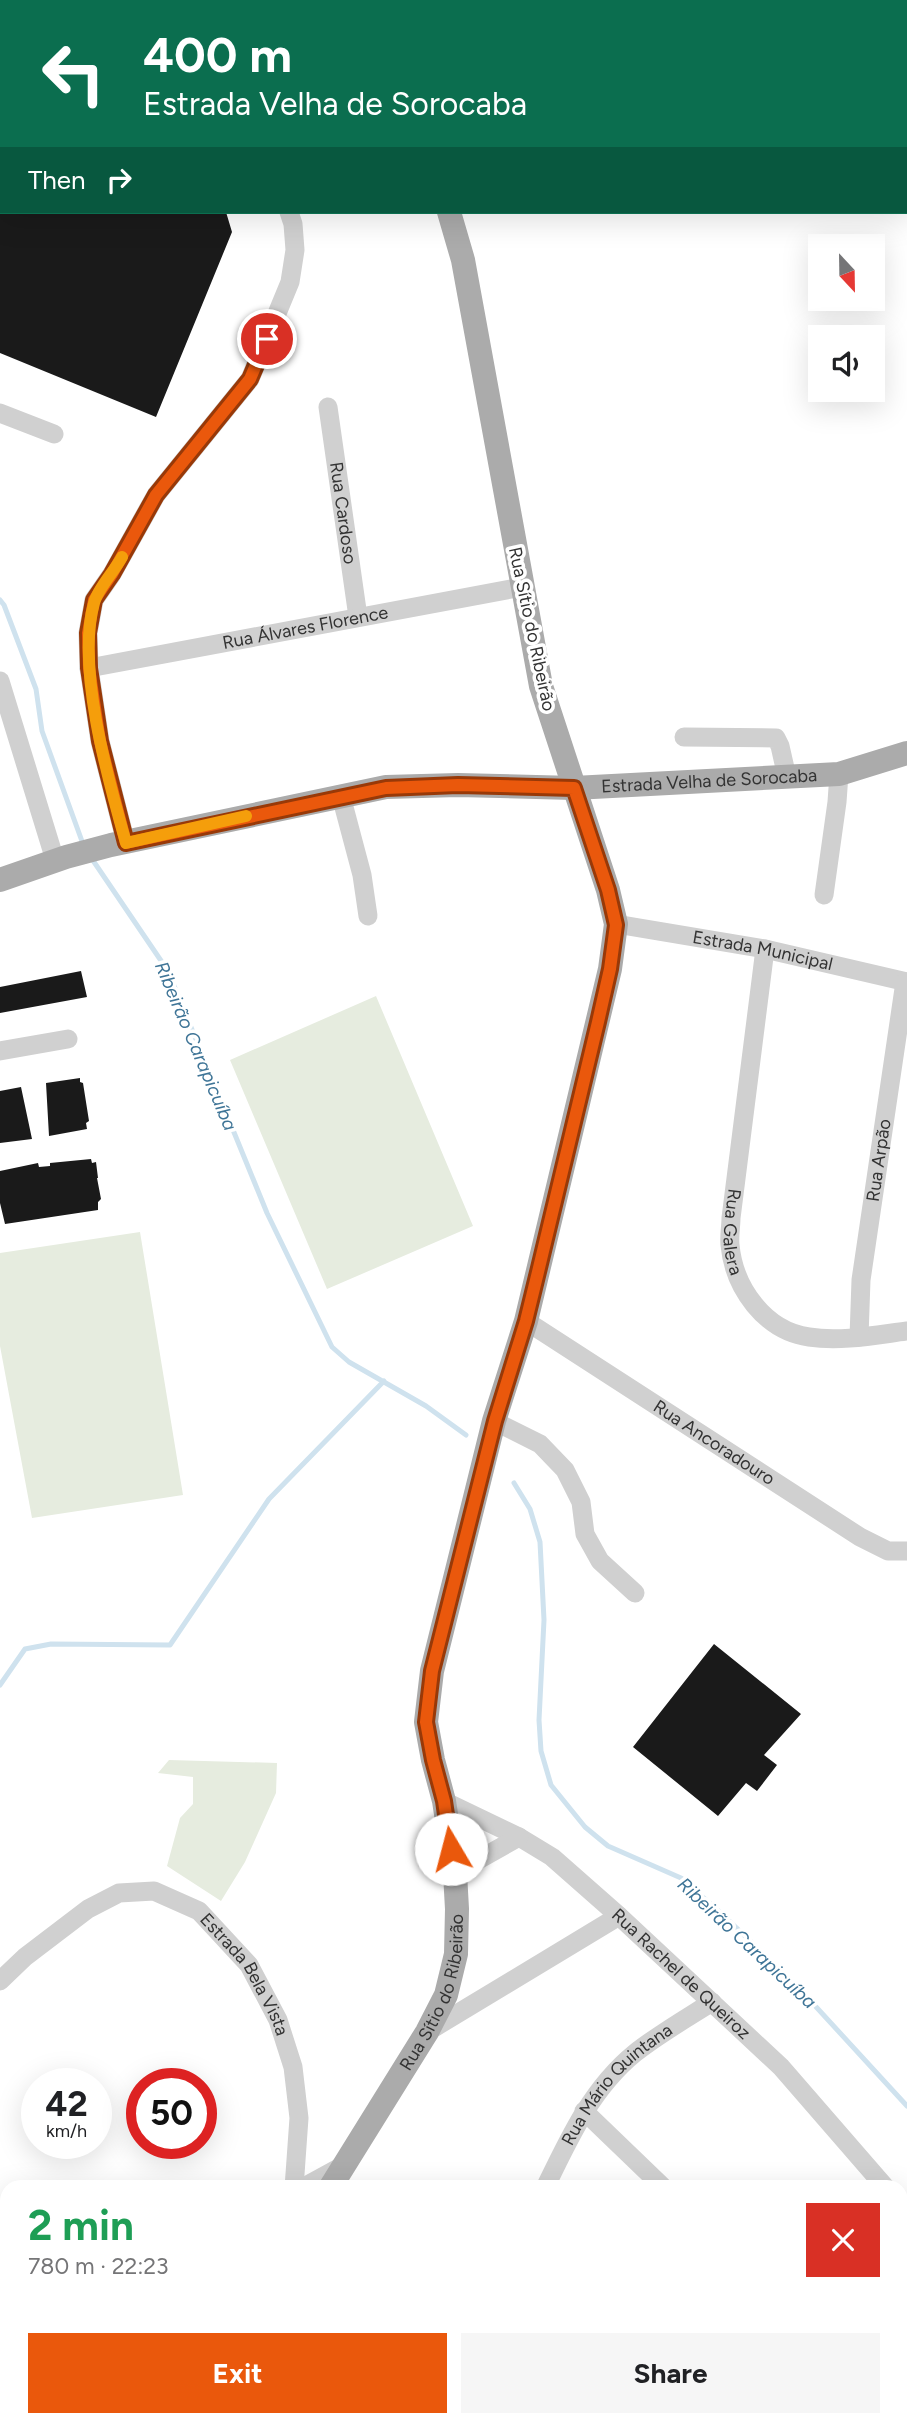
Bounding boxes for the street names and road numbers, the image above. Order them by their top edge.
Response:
street label: Rua Cardoso [325,460,361,566]
street label: Rua Sítio do Ribeirão [504,545,560,713]
street label: Rua Álvares Florence [221,601,390,654]
street label: Estrada Velha de Sorocaba [601,764,818,798]
street label: Estrada Municipal [691,926,835,975]
street label: Rua Arpão [862,1117,896,1203]
street label: Rua Galera [719,1187,747,1278]
street label: Rua Ancoradouro [649,1395,779,1490]
street label: Rua Rachel de Queiroz [607,1904,755,2044]
street label: Estrada Bela Vista [195,1908,293,2038]
street label: Rua Sítio do Ribeirão [395,1914,468,2075]
street label: Rua Mário Quintana [557,2019,676,2149]

